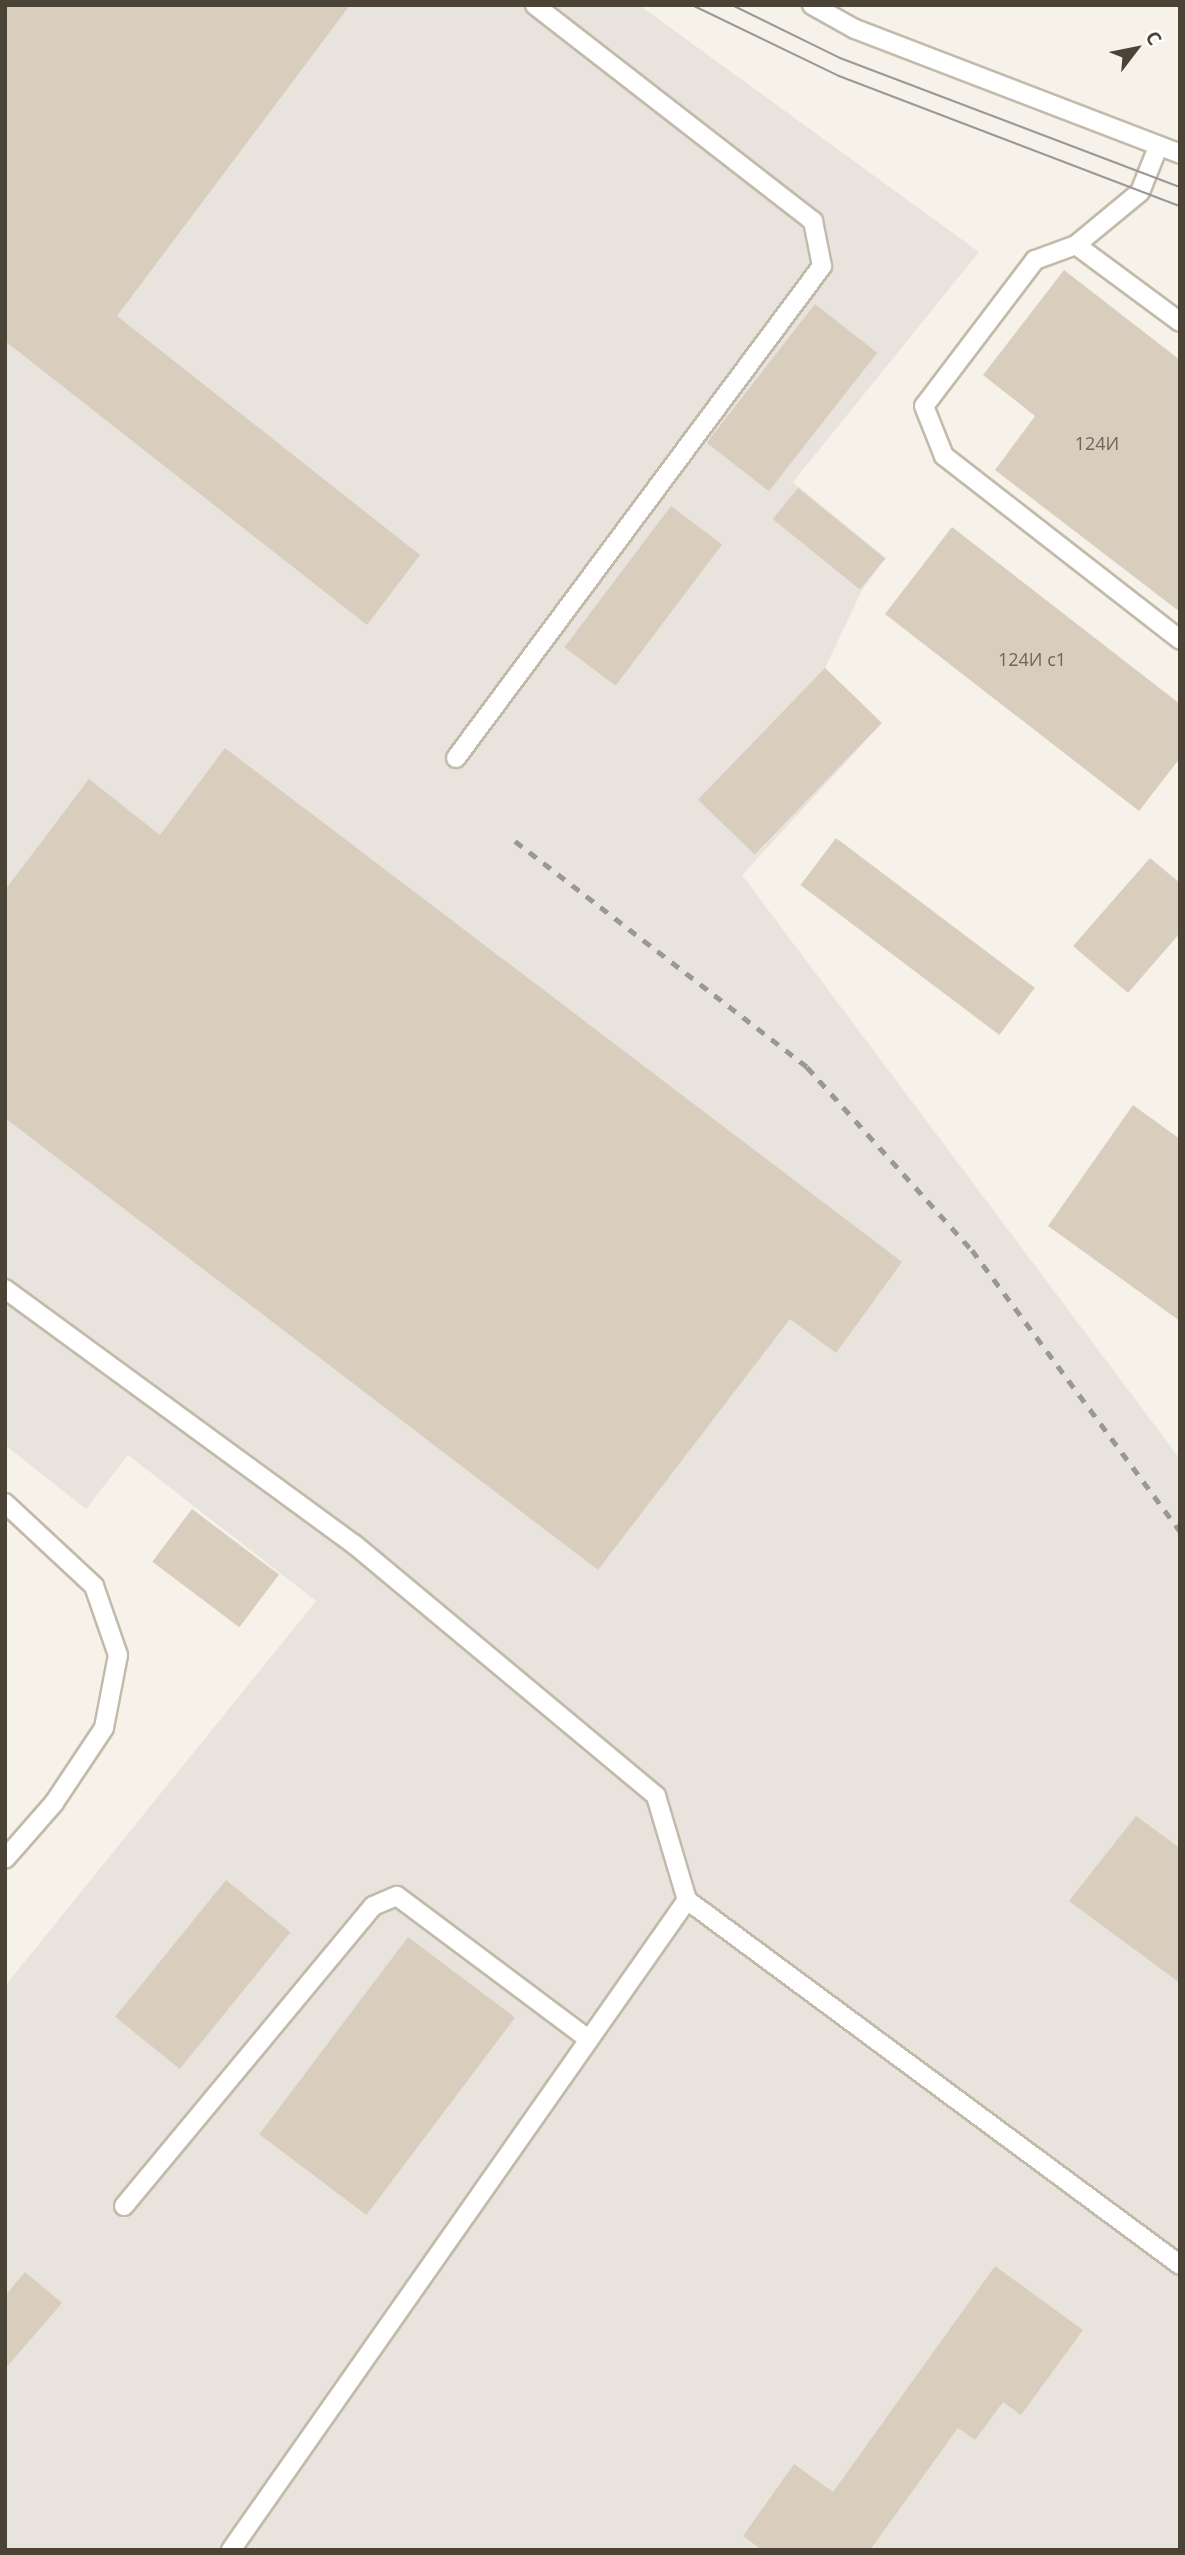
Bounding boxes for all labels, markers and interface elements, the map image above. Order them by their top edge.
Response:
north arrow [1101,14,1171,84]
text: С [1140,26,1168,50]
house number: 124И [1075,432,1119,454]
house number: 124И с1 [998,648,1066,670]

